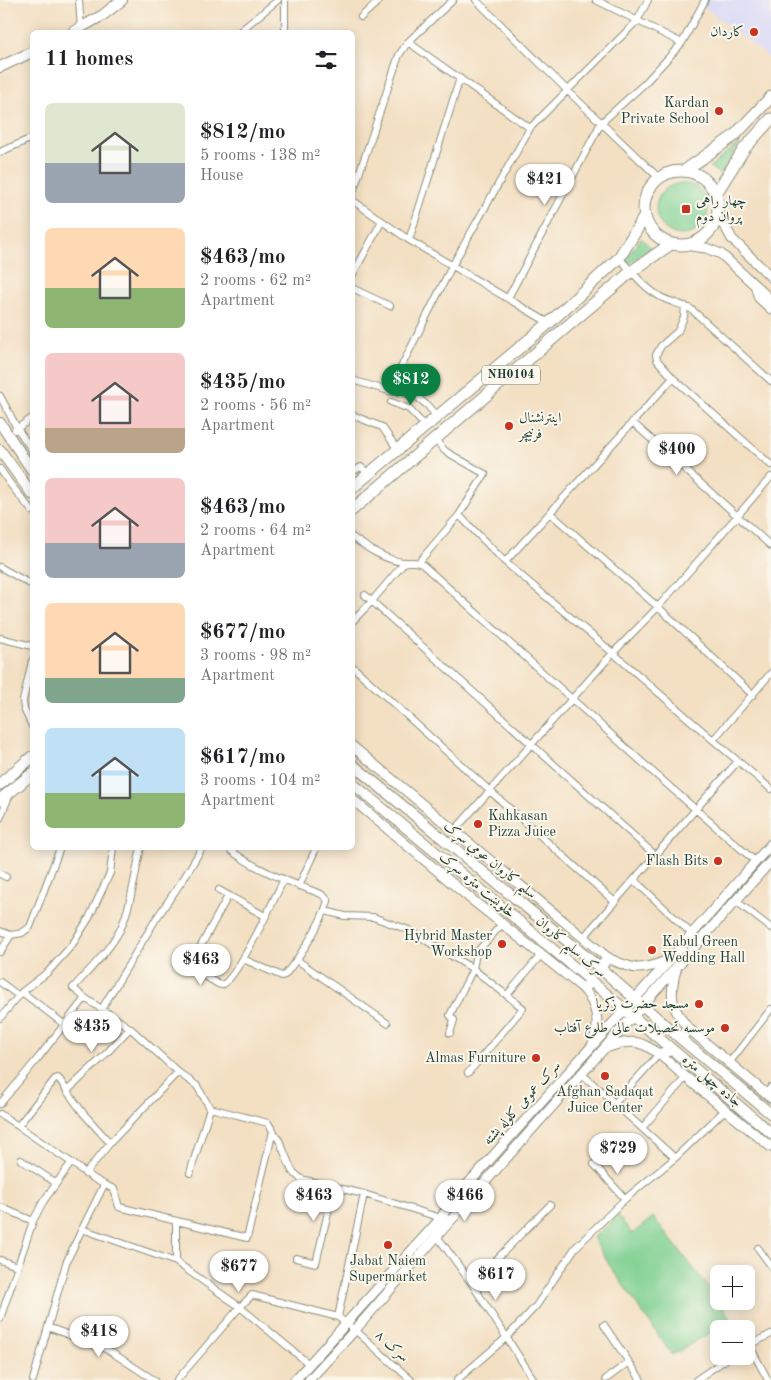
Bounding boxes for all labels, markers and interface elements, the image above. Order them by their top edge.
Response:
place label: کاردان [710,24,744,40]
marker: کاردان [748,26,760,38]
icon: filters [312,46,340,74]
text: 11 homes [45,49,133,70]
place label: Kardan Private School [621,96,709,126]
marker: Kardan Private School [713,105,725,117]
text: $812/mo [200,122,286,143]
icon: home [85,123,145,183]
text: 5 rooms · 138 m² [200,148,320,164]
pin: $421 [515,164,575,206]
text: House [200,168,243,184]
text: $421 [526,172,564,188]
place label: چهار راهی پروان دوم [696,194,746,229]
marker: چهار راهی پروان دوم [680,203,692,215]
text: $463/mo [200,247,286,268]
icon: home [85,248,145,308]
text: 2 rooms · 62 m² [200,273,311,289]
text: Apartment [200,293,275,309]
pin: $812 [381,364,441,406]
road number: NH0104 [482,366,540,384]
text: $435/mo [200,372,286,393]
text: $812 [392,372,430,388]
icon: home [85,373,145,433]
text: 2 rooms · 56 m² [200,398,311,414]
place label: اینترنشنال فرنیچر [517,411,561,443]
text: Apartment [200,418,275,434]
marker: اینترنشنال فرنیچر [503,420,515,432]
pin: $400 [647,434,707,476]
text: $400 [658,442,696,458]
text: $463/mo [200,497,286,518]
icon: home [85,498,145,558]
text: 2 rooms · 64 m² [200,523,311,539]
text: Apartment [200,543,275,559]
text: $677/mo [200,622,286,643]
icon: home [85,623,145,683]
text: 3 rooms · 98 m² [200,648,311,664]
text: Apartment [200,668,275,684]
text: $617/mo [200,747,286,768]
icon: home [85,748,145,808]
text: 3 rooms · 104 m² [200,773,320,789]
text: Apartment [200,793,275,809]
place label: Kahkasan Pizza Juice [488,809,556,839]
street label: سلیم کاروان عومي سړک [437,818,539,906]
marker: Kahkasan Pizza Juice [472,818,484,830]
street label: څلویښت متره سړک [435,850,517,923]
place label: Flash Bits [646,854,708,868]
marker: Flash Bits [712,855,724,867]
street label: سرک سلیم کاروان [529,913,610,985]
place label: Hybrid Master Workshop [404,929,492,959]
place label: Kabul Green Wedding Hall [662,935,745,965]
marker: Hybrid Master Workshop [496,938,508,950]
pin: $463 [171,944,231,986]
marker: Kabul Green Wedding Hall [646,944,658,956]
text: $463 [182,952,220,968]
place label: مسجد حضرت زکریا [596,996,689,1013]
marker: مسجد حضرت زکریا [693,998,705,1010]
pin: $435 [62,1010,122,1053]
text: $435 [73,1019,111,1035]
place label: موسسه تحصیلات عالی طلوع آفتاب [554,1019,715,1039]
marker: موسسه تحصیلات عالی طلوع آفتاب [719,1022,731,1034]
place label: Almas Furniture [425,1051,526,1065]
marker: Almas Furniture [530,1052,542,1064]
street label: جاده چهل متره [678,1052,744,1112]
street label: سرک عمومی کلوله پشته [480,1057,565,1149]
marker: Afghan Sadaqat Juice Center [599,1070,611,1082]
place label: Afghan Sadaqat Juice Center [556,1085,654,1115]
pin: $729 [588,1132,648,1175]
text: $729 [599,1141,637,1157]
pin: $463 [284,1180,344,1222]
pin: $466 [435,1180,495,1222]
text: $463 [295,1188,333,1204]
text: $466 [446,1188,484,1204]
marker: Jabat Naiem Supermarket [382,1239,394,1251]
pin: $677 [209,1250,269,1293]
place label: Jabat Naiem Supermarket [349,1254,427,1284]
pin: $617 [466,1258,526,1301]
text: $677 [220,1259,258,1275]
map controls [710,1265,755,1365]
button: + [710,1265,755,1310]
text: $617 [477,1267,515,1283]
pin: $418 [69,1316,129,1358]
button: − [710,1320,755,1365]
text: $418 [80,1324,118,1340]
street label: سرک ۸ [371,1328,411,1366]

